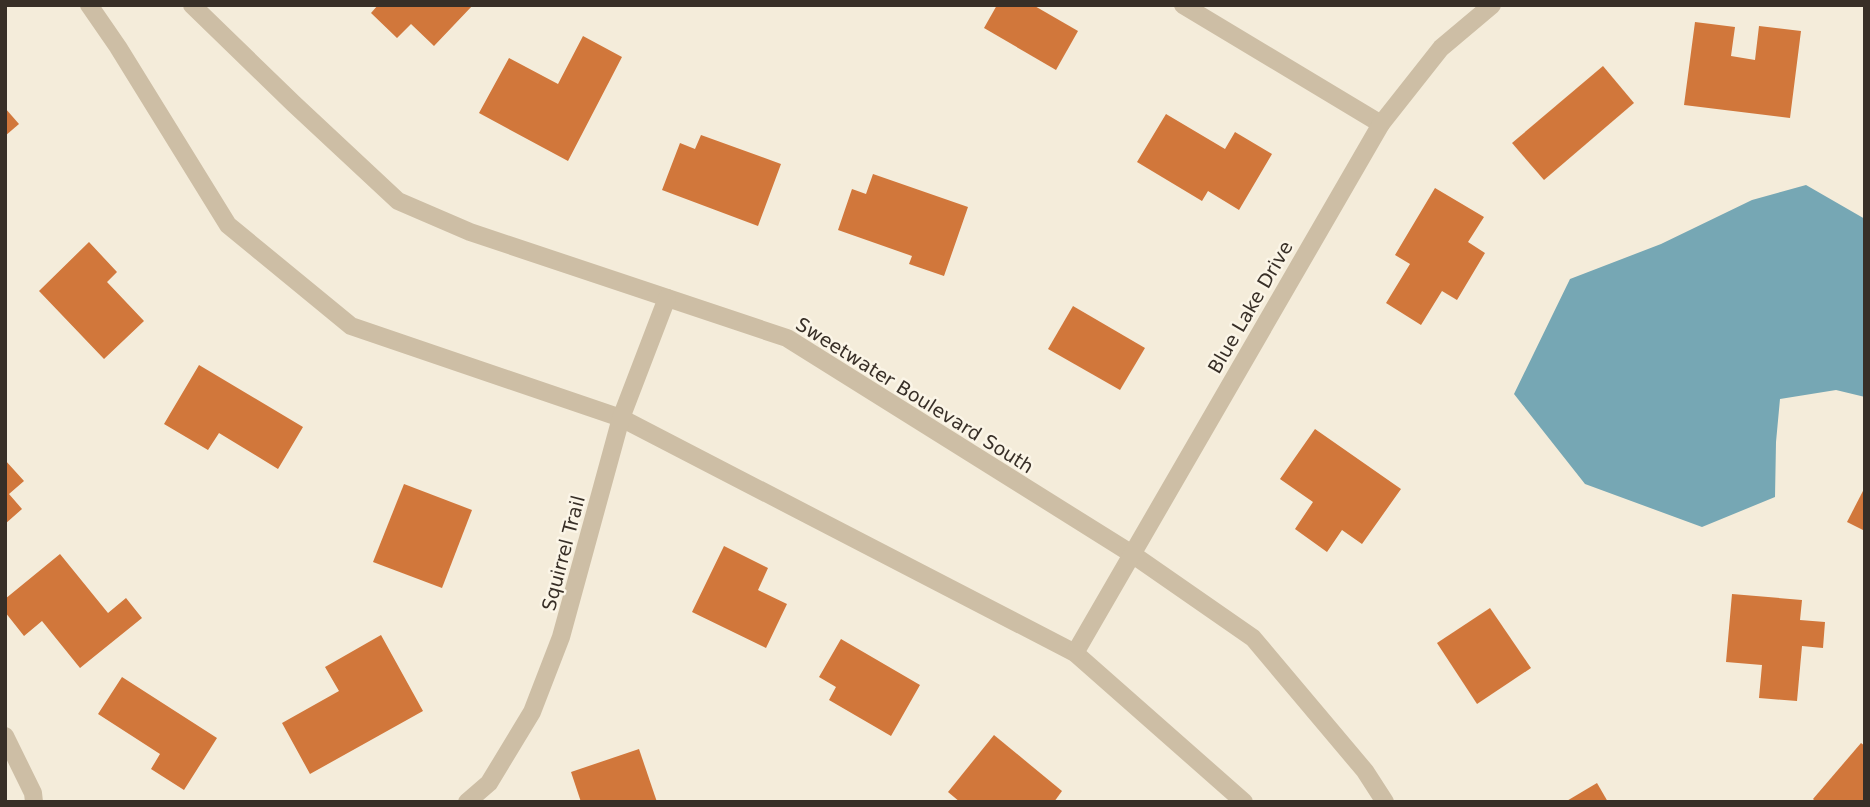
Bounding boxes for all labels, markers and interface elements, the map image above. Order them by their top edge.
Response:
street label: Blue Lake Drive [1203,237,1297,377]
street label: Sweetwater Boulevard South [792,313,1038,477]
street label: Squirrel Trail [537,493,589,613]

